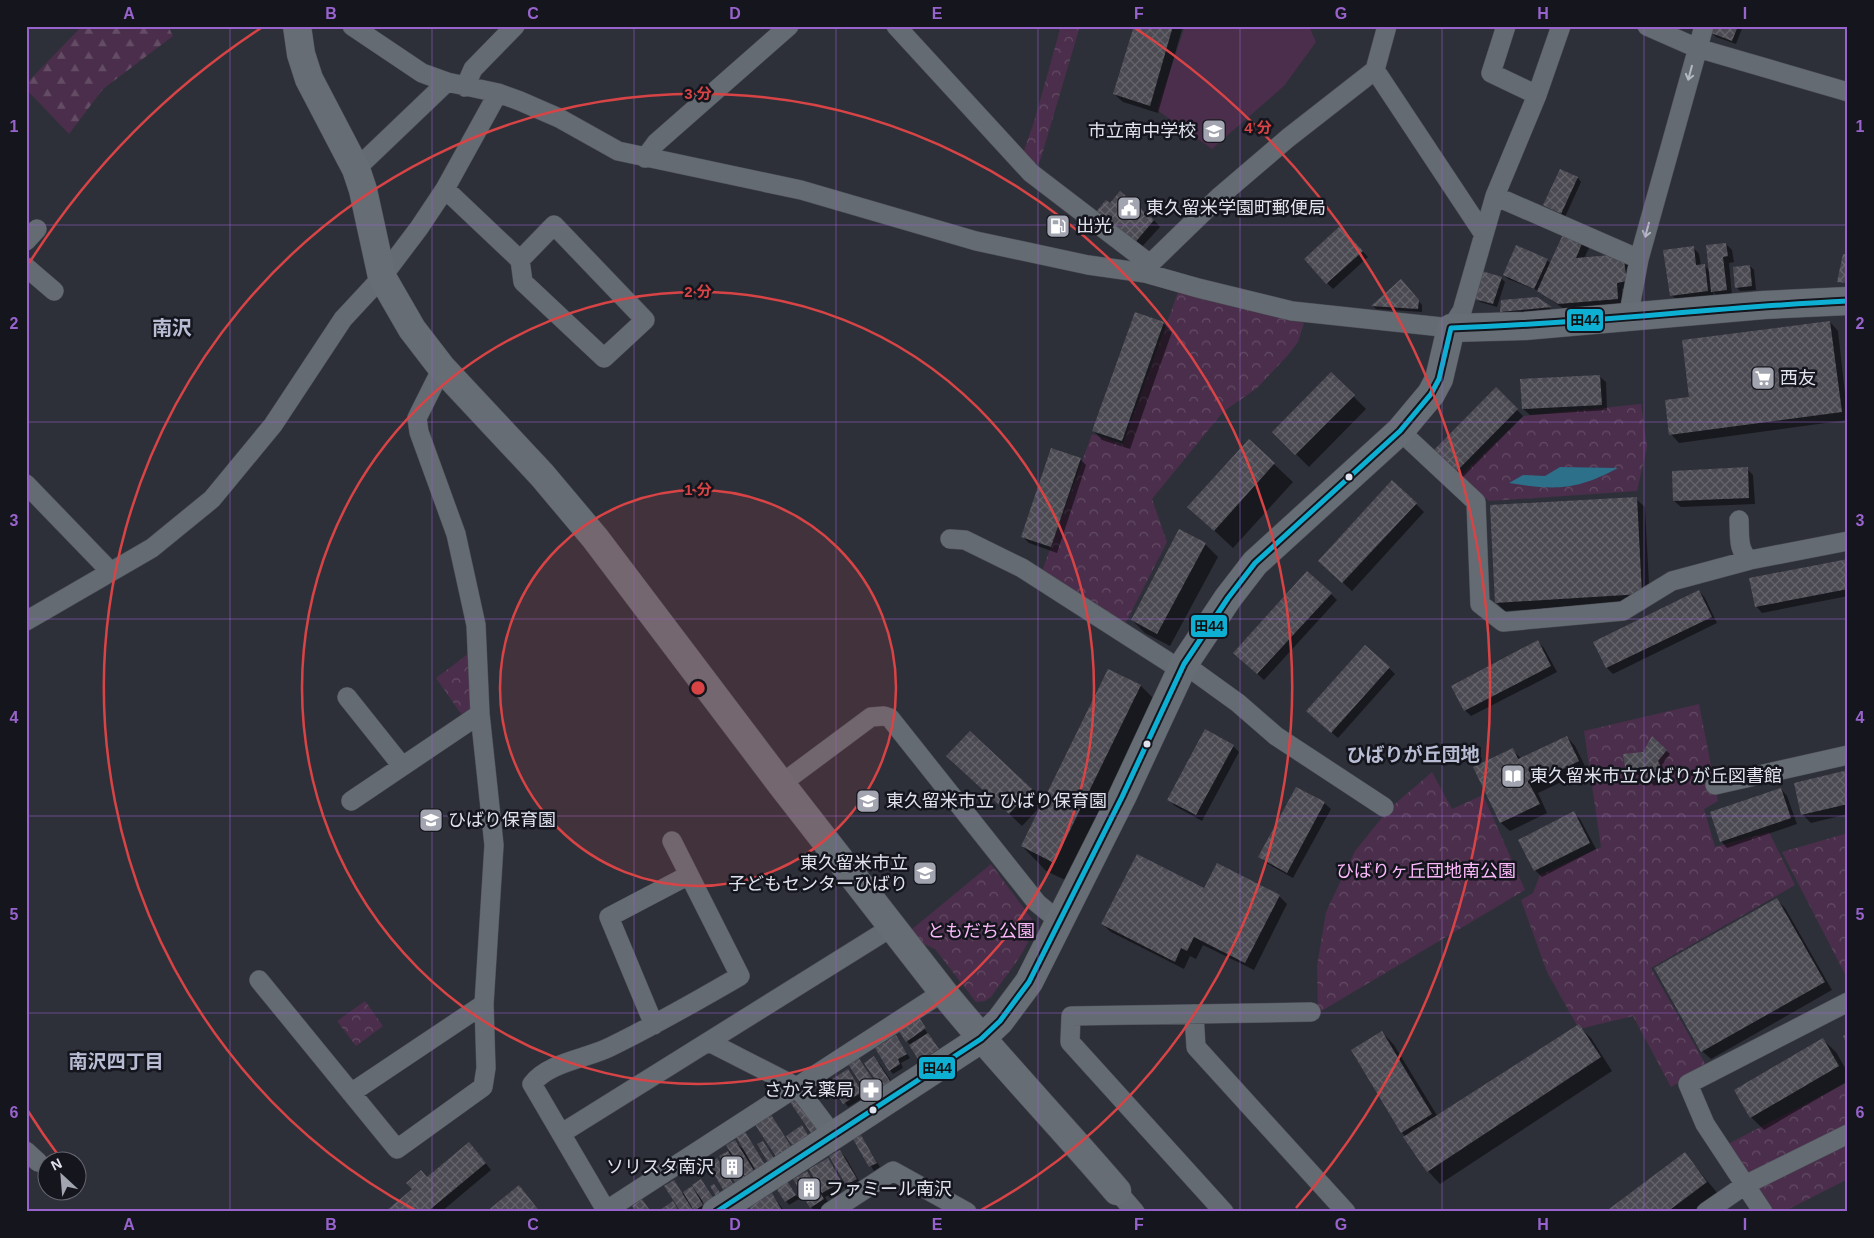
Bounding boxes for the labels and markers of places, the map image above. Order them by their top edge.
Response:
school or university icon: 市立南中学校 [1201,118,1227,144]
place label: 市立南中学校 [1088,121,1196,141]
public building icon: 東久留米学園町郵便局 [1116,195,1142,221]
place label: 東久留米学園町郵便局 [1146,198,1326,218]
fuel station icon: 出光 [1045,213,1071,239]
place label: 出光 [1076,216,1112,236]
supermarket icon: 西友 [1750,365,1776,391]
place label: 西友 [1780,368,1816,388]
unlabelled marker [1344,472,1354,482]
centre of rings [689,679,707,697]
unlabelled marker [1142,739,1152,749]
library icon: 東久留米市立ひばりが丘図書館 [1500,763,1526,789]
place label: 東久留米市立ひばりが丘図書館 [1530,766,1782,786]
school or university icon: 東久留米市立 ひばり保育園 [855,788,881,814]
place label: 東久留米市立 ひばり保育園 [886,791,1107,811]
school or university icon: ひばり保育園 [418,807,444,833]
place label: ひばり保育園 [448,810,556,830]
place label: 東久留米市立 子どもセンターひばり [728,853,908,894]
school or university icon: 東久留米市立 子どもセンターひばり [912,860,938,886]
pharmacy icon: さかえ薬局 [858,1077,884,1103]
place label: さかえ薬局 [764,1080,854,1100]
unlabelled marker [868,1105,878,1115]
building icon: ソリスタ南沢 [719,1154,745,1180]
place label: ソリスタ南沢 [606,1157,714,1177]
building icon: ファミール南沢 [796,1176,822,1202]
place label: ファミール南沢 [826,1179,952,1199]

